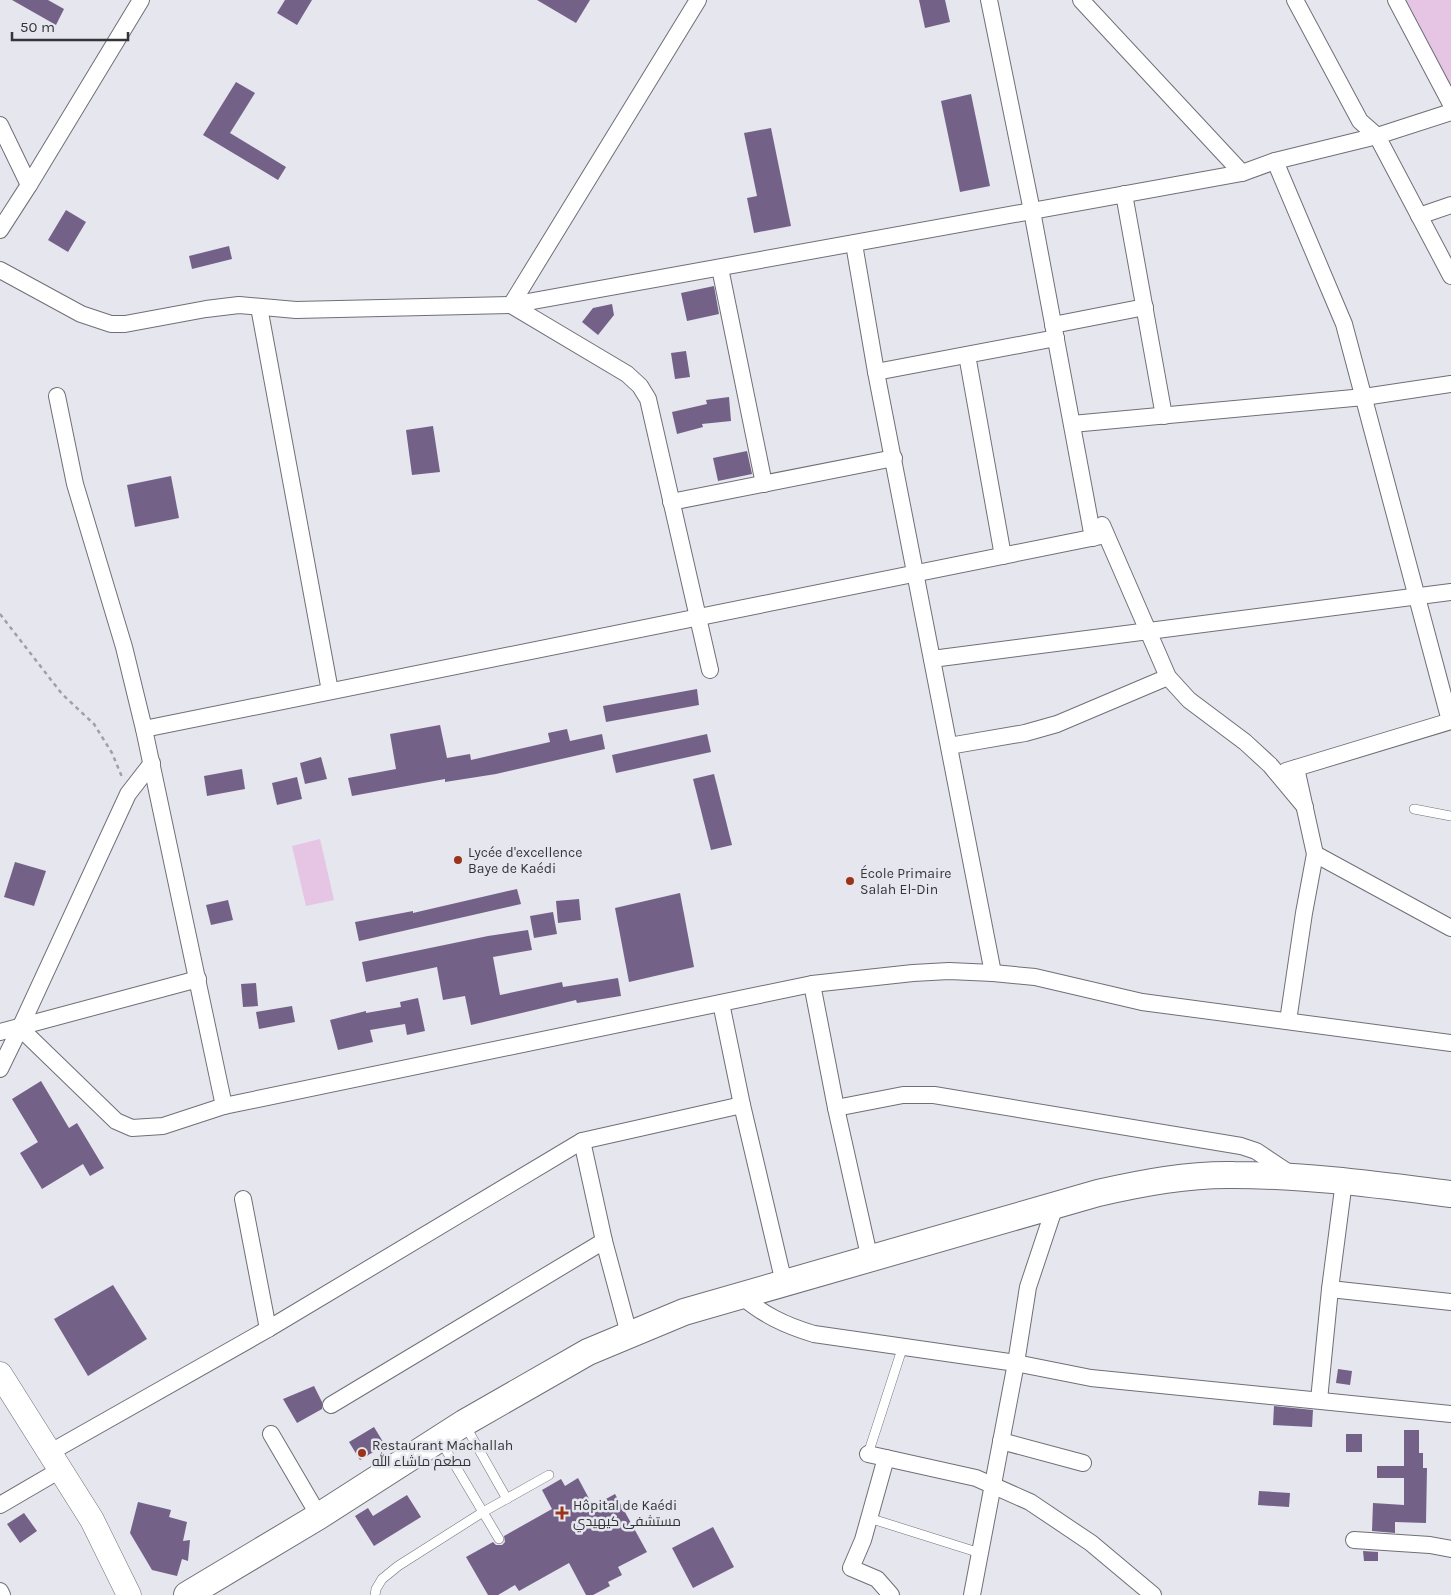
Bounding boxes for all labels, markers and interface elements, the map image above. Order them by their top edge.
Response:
scale bar [12,10,129,42]
text: 50 m [20,18,55,36]
place label: Lycée d'excellence Baye de Kaédi [468,844,582,877]
marker: Lycée d'excellence Baye de Kaédi [452,854,464,866]
place label: École Primaire Salah El-Din [860,864,951,898]
marker: École Primaire Salah El-Din [844,875,856,887]
place label: Restaurant Machallah مطعم ماشاء الله [372,1437,513,1471]
marker: Restaurant Machallah مطعم ماشاء الله [356,1447,368,1459]
place label: Hôpital de Kaédi مستشفى كيهيدي [573,1497,681,1533]
marker: Hôpital de Kaédi مستشفى كيهيدي [555,1506,569,1520]

